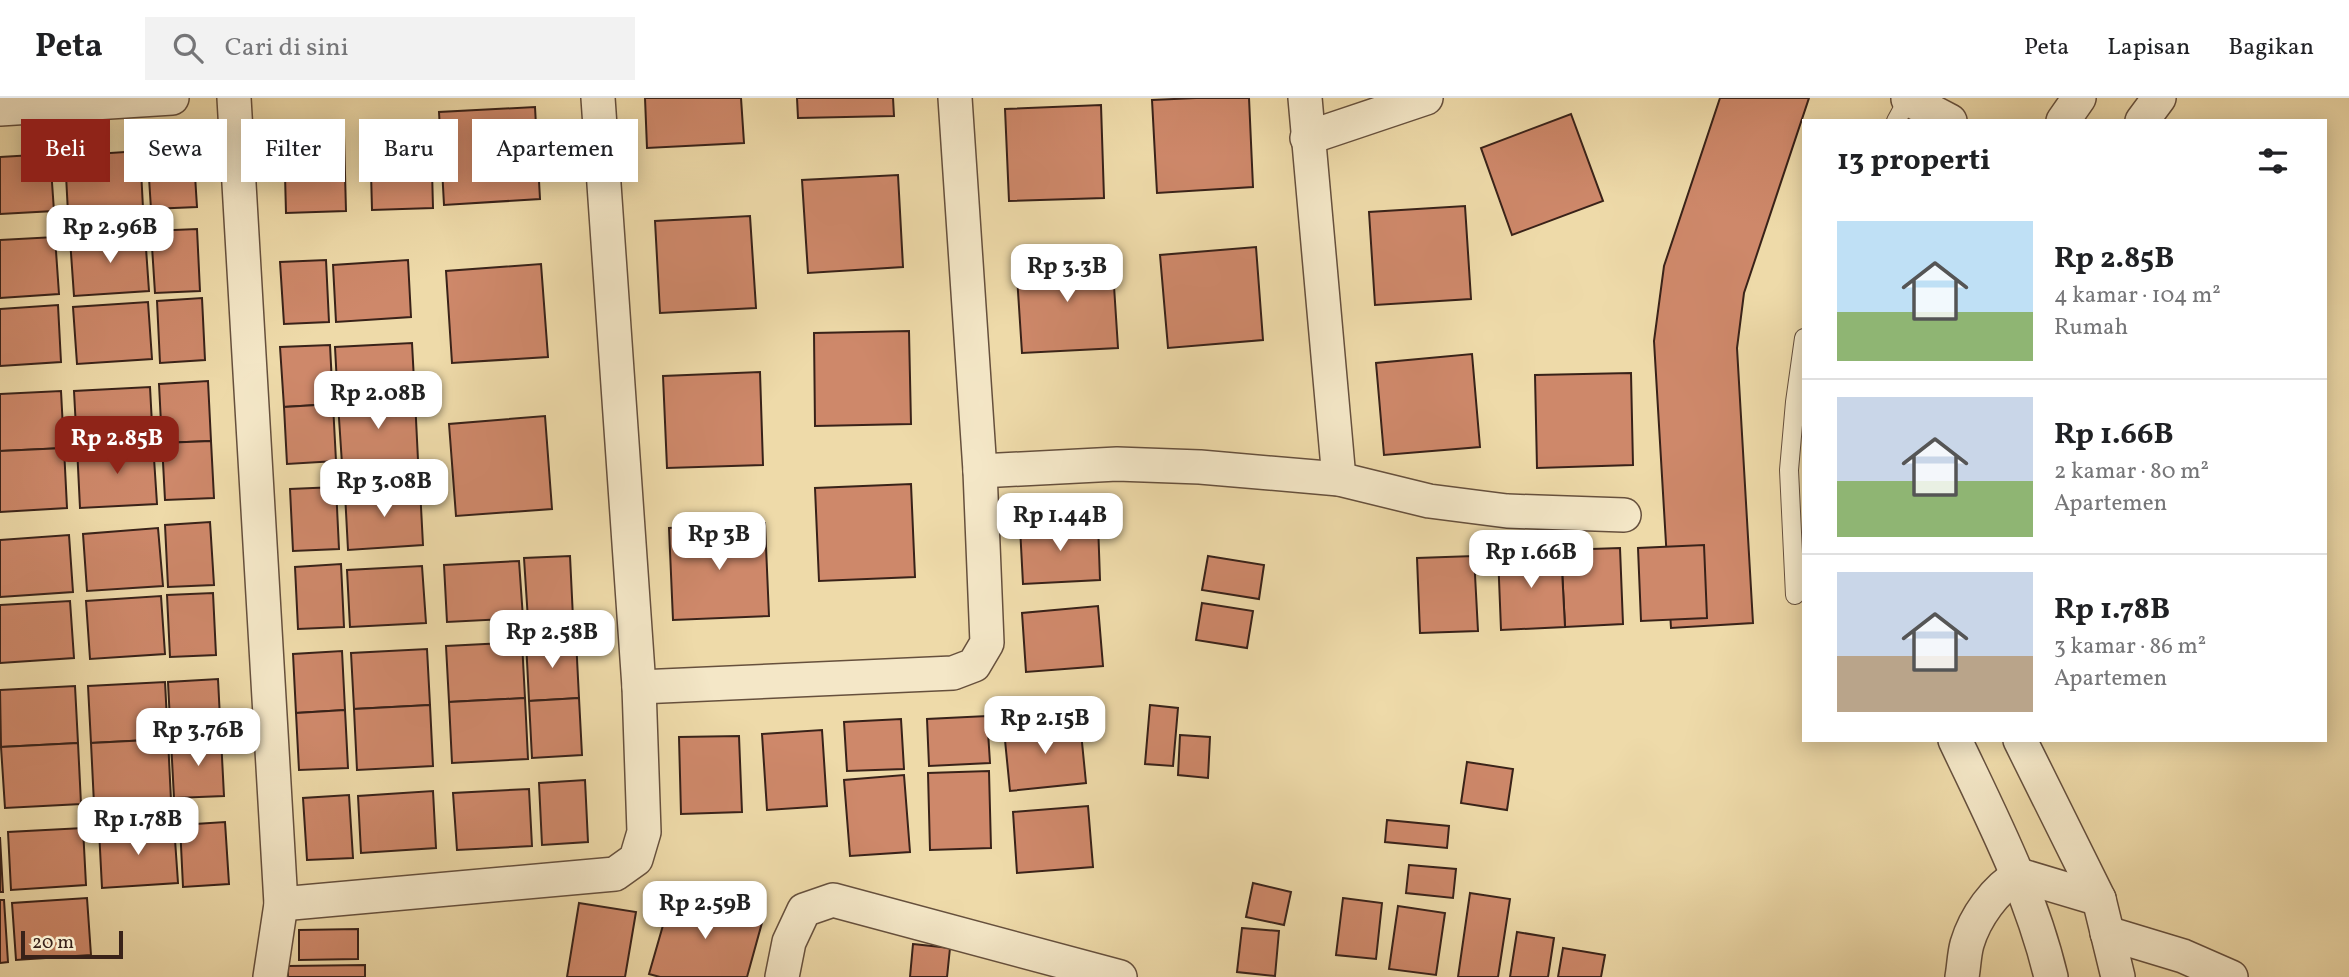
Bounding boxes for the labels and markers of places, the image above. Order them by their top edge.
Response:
pin: Rp 2.96B [38,206,182,265]
pin: Rp 3.3B [1002,244,1132,304]
pin: Rp 2.08B [306,372,450,431]
pin: Rp 2.85B [45,416,189,476]
pin: Rp 3.08B [312,460,456,519]
pin: Rp 1.44B [988,494,1132,553]
pin: Rp 3B [670,512,768,572]
pin: Rp 1.66B [1459,531,1603,590]
pin: Rp 2.58B [480,610,624,670]
pin: Rp 2.15B [973,696,1117,756]
pin: Rp 3.76B [126,708,270,768]
pin: Rp 1.78B [66,798,210,857]
pin: Rp 2.59B [633,882,777,941]

